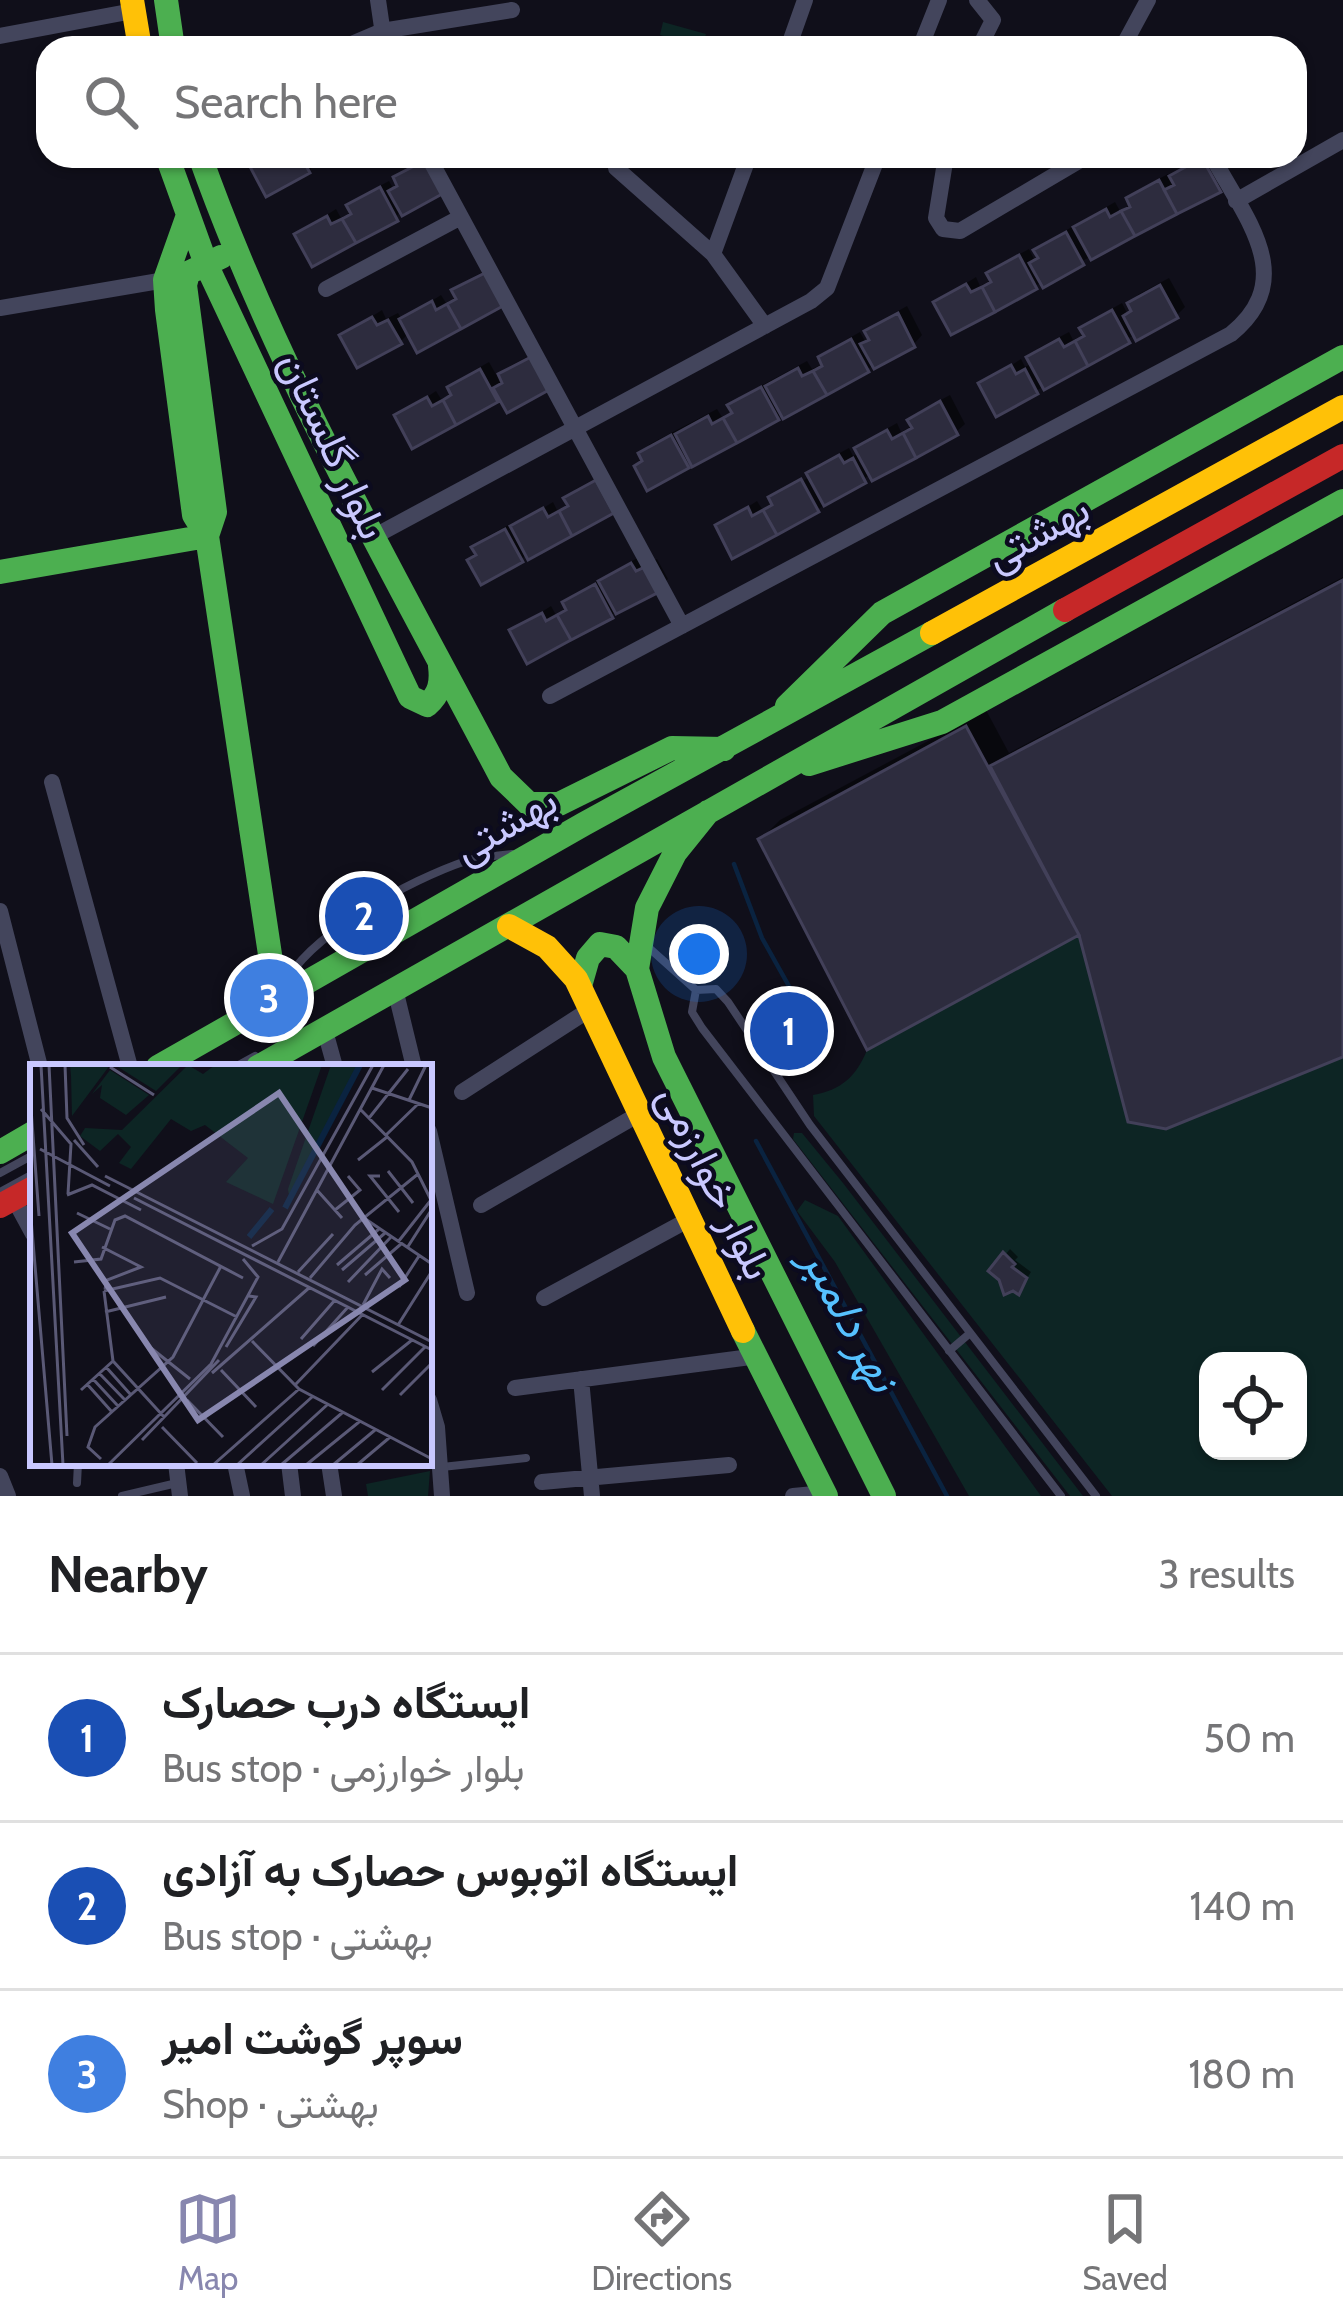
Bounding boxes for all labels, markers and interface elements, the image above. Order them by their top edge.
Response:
search box [36,36,1307,168]
icon: search [78,69,144,135]
text: Search here [174,75,398,129]
street label: بلوار گلستان [267,343,400,547]
street label: بهشتى [976,482,1098,582]
street label: بهشتی [444,774,566,874]
pin: 2 [325,871,403,961]
your location [669,924,729,984]
pin: 3 [230,953,308,1043]
pin: 1 [750,986,828,1076]
inset map [30,1064,432,1466]
street label: بلوار خوارزمی [646,1076,785,1288]
water label: نهر دلمبر [788,1235,912,1402]
map controls [1199,1352,1307,1460]
button: locate [1199,1352,1307,1460]
text: Nearby [48,1543,208,1605]
text: 3 results [1158,1550,1295,1598]
text: ایستگاه درب حصارک [162,1675,530,1729]
text: 1 [80,1714,94,1762]
text: 50 m [1204,1714,1295,1762]
text: Bus stop · بلوار خوارزمی [162,1744,524,1792]
text: ایستگاه اتوبوس حصارک به آزادی [162,1843,739,1897]
text: 2 [77,1882,97,1930]
text: 140 m [1190,1882,1295,1930]
text: Bus stop · بهشتی [162,1912,433,1960]
text: سوپر گوشت امیر [162,2011,463,2065]
text: 3 [76,2050,98,2098]
text: 180 m [1188,2050,1295,2098]
text: Shop · بهشتی [162,2080,379,2128]
tab: Map [175,2186,241,2298]
tab: Directions [591,2186,732,2298]
tab: Saved [1082,2186,1168,2298]

